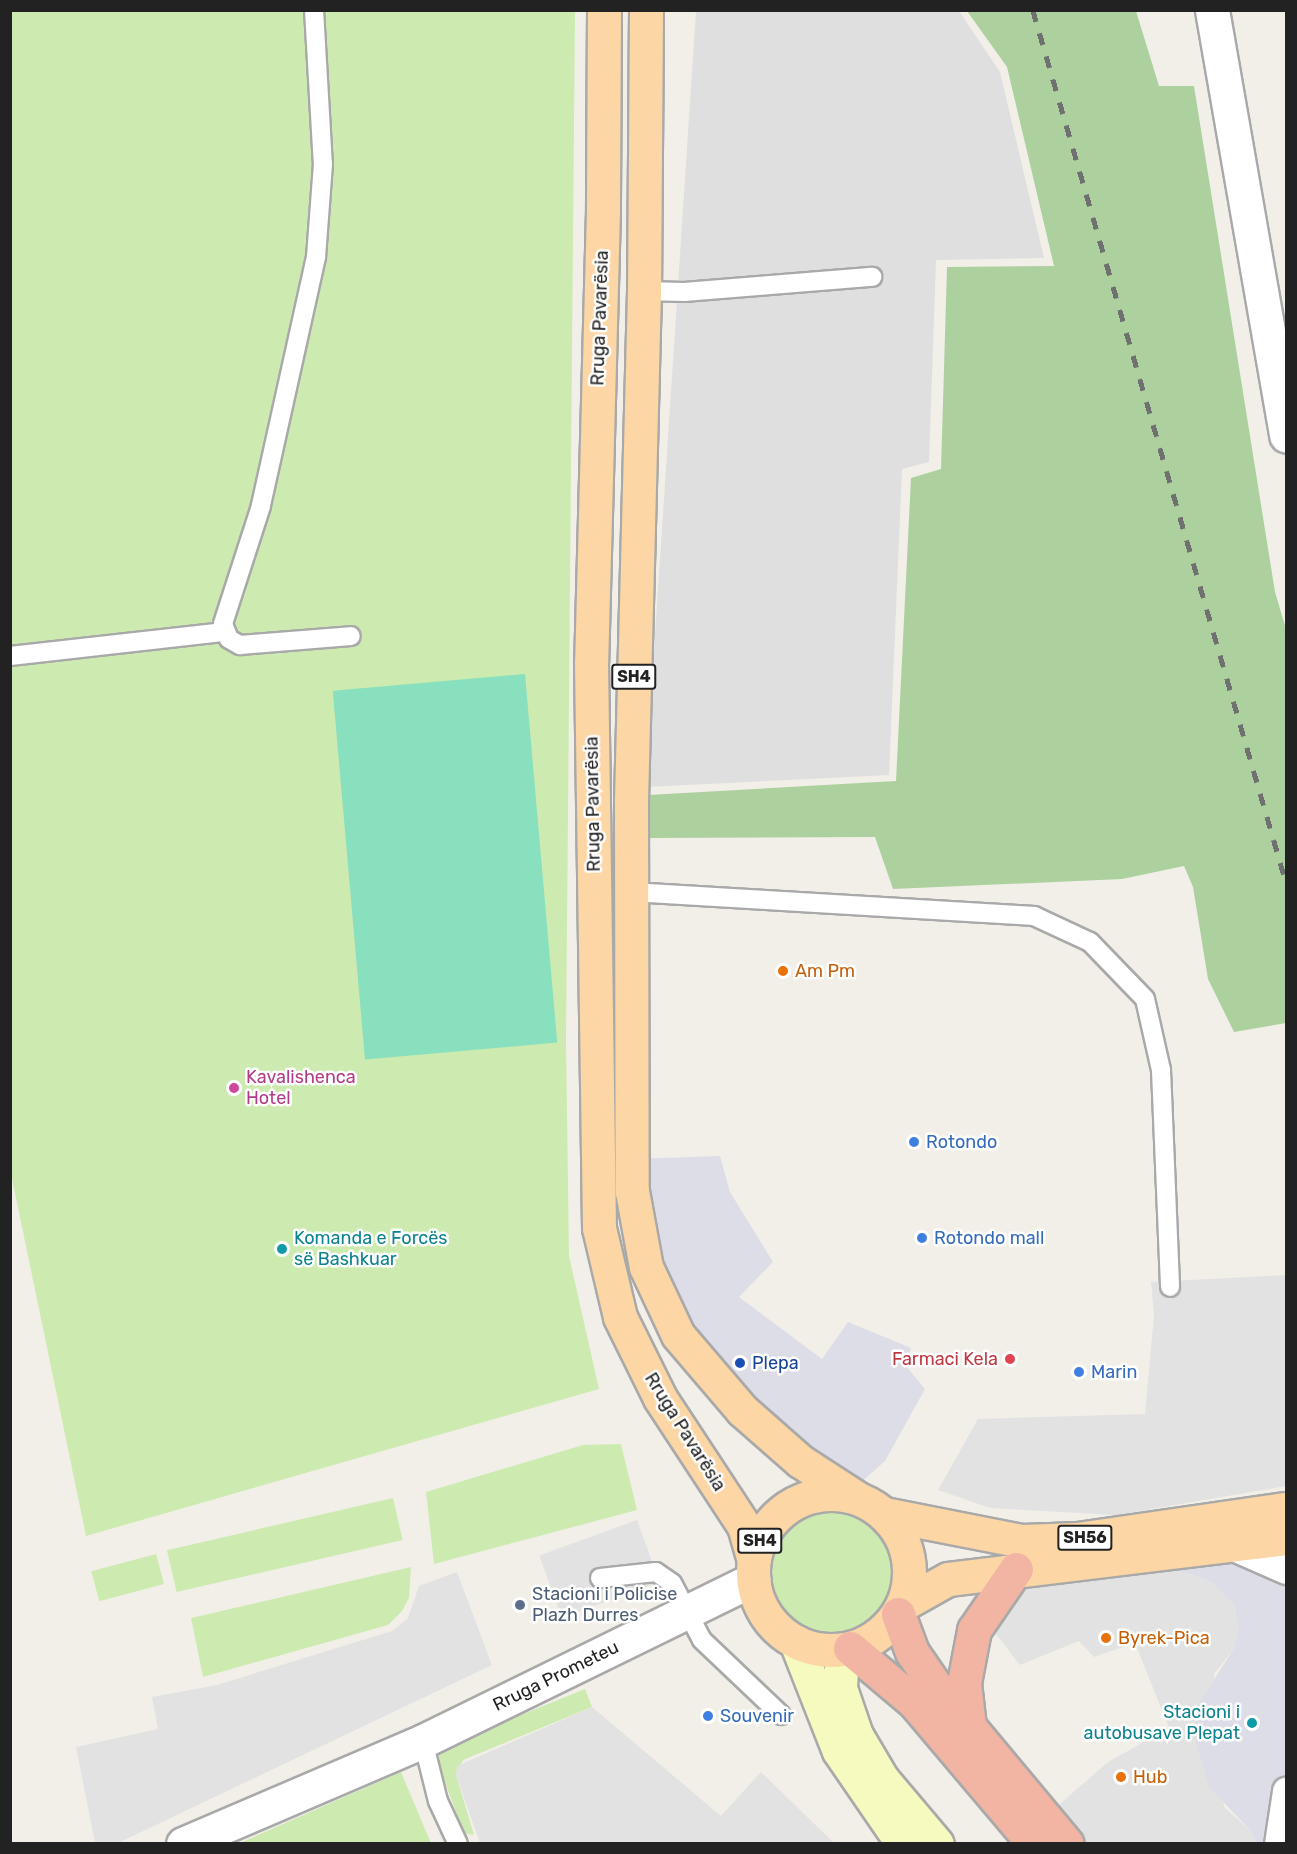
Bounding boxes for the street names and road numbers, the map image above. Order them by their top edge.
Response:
street label: Rruga Pavarësia [587,250,613,386]
road number: SH4 [610,664,658,690]
street label: Rruga Pavarësia [581,736,605,872]
street label: Rruga Pavarësia [640,1369,730,1495]
road number: SH56 [1056,1525,1114,1551]
road number: SH4 [736,1528,784,1554]
street label: Rruga Prometeu [490,1636,622,1716]

